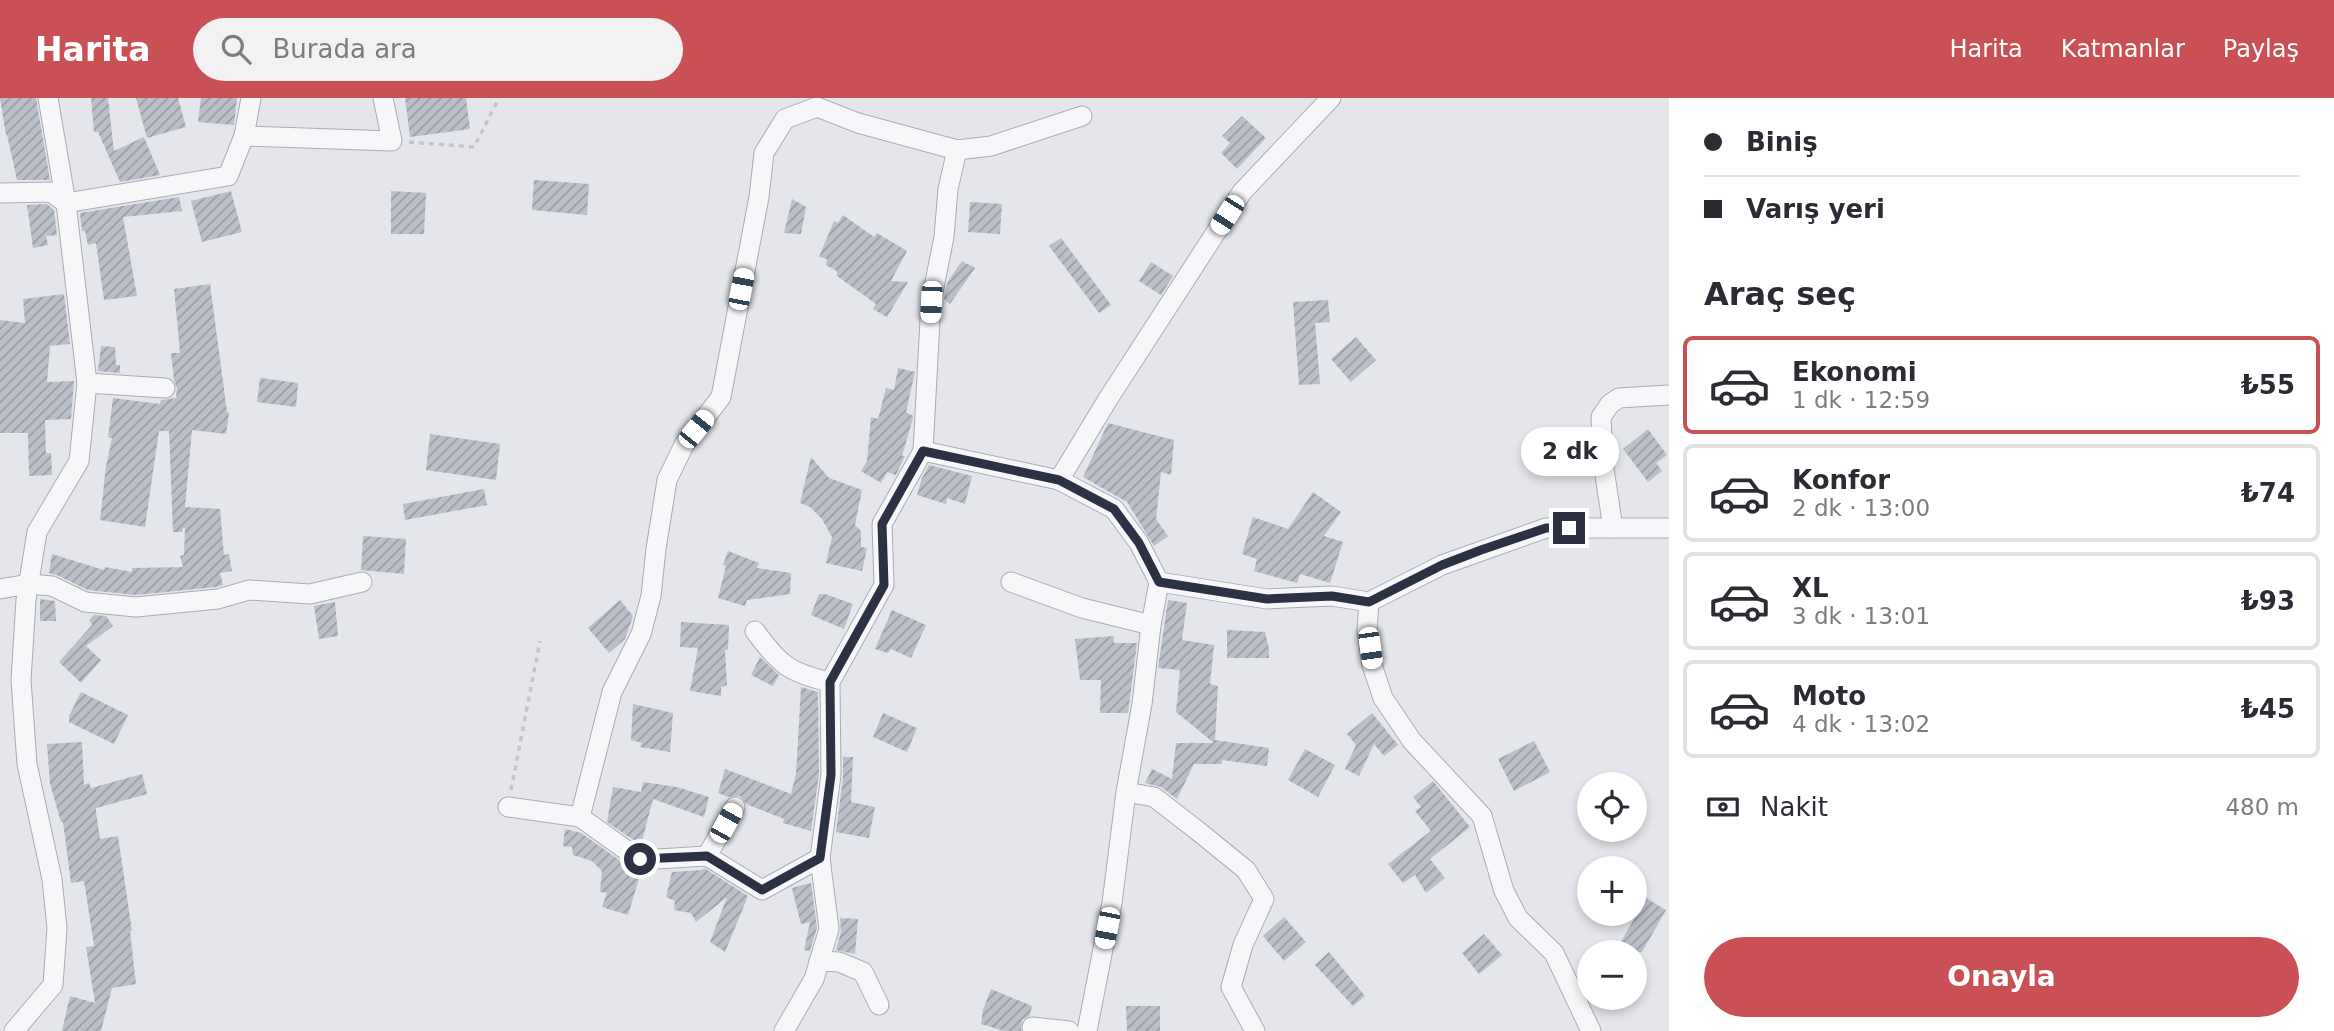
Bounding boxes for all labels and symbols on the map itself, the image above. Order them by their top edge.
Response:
car [1207,192,1248,238]
car [727,266,756,312]
car [920,280,943,324]
car [675,406,718,452]
callout: 2 dk [1520,426,1618,476]
route end [1553,512,1585,544]
car [1357,626,1384,670]
car [707,800,746,846]
route start [624,843,656,875]
car [1093,905,1122,951]

